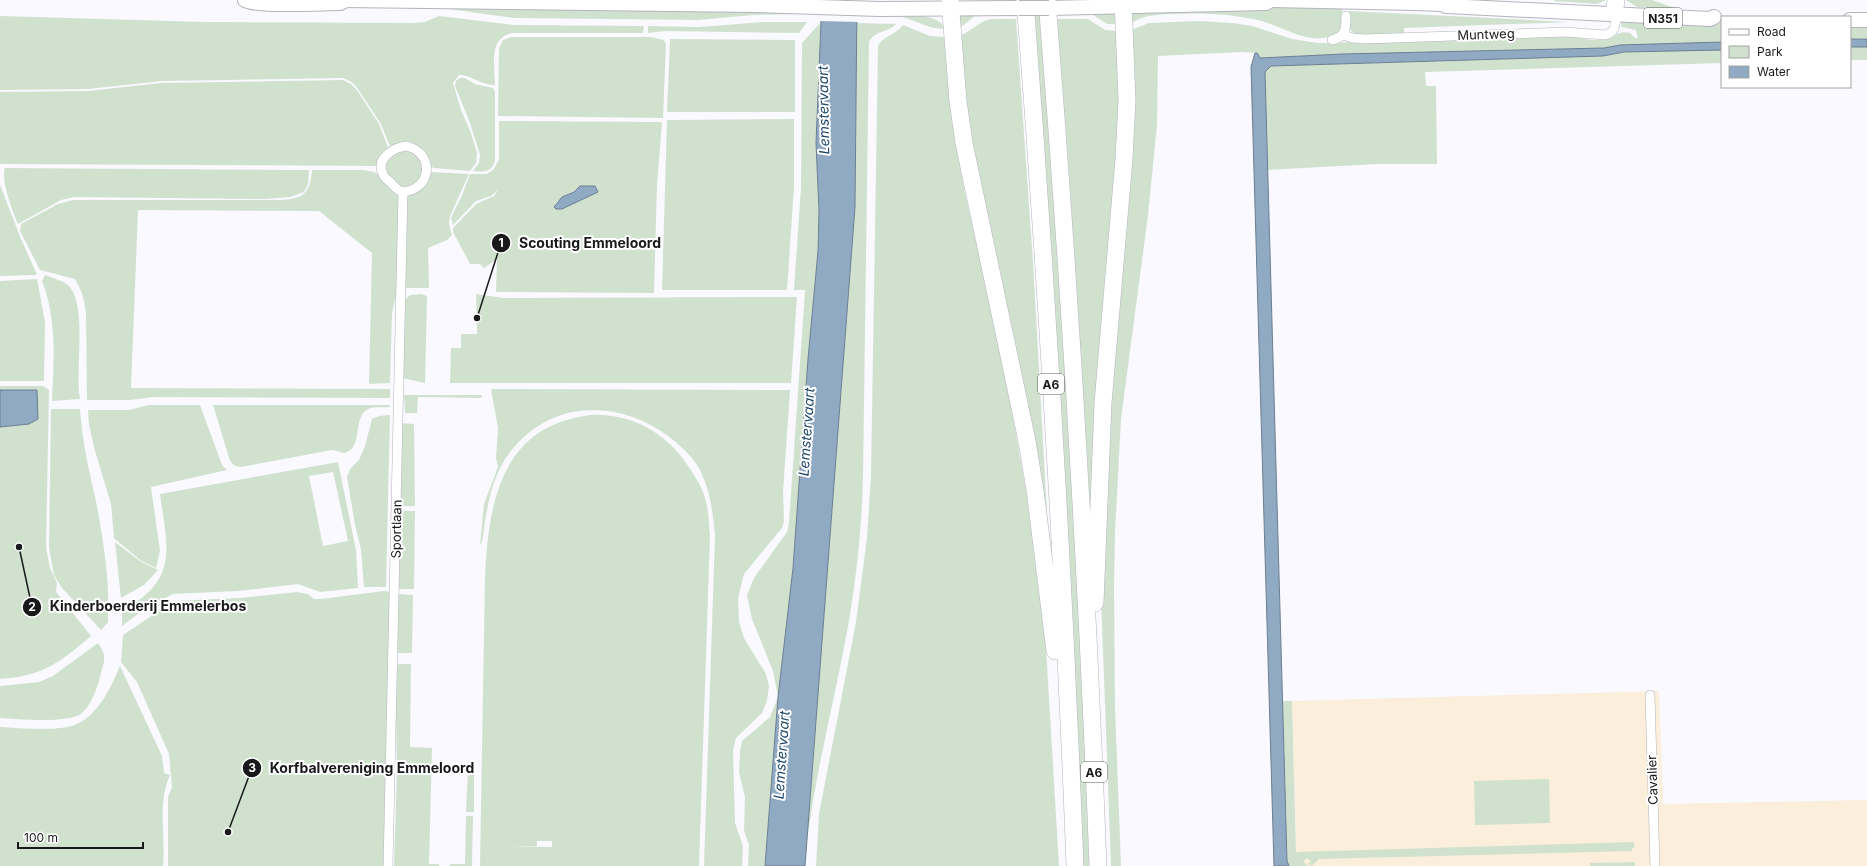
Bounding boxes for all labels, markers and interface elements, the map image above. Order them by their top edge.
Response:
road number: N351 [1644,8,1682,28]
legend [1721,16,1851,88]
text: Road [1757,24,1786,39]
street label: Muntweg [1457,25,1515,43]
text: Park [1757,44,1783,59]
text: Water [1757,64,1791,79]
water label: Lemstervaart [814,65,832,154]
callout: Scouting Emmeloord [491,230,669,256]
text: Scouting Emmeloord [519,234,661,251]
text: 1 [498,235,504,250]
road number: A6 [1038,374,1064,394]
water label: Lemstervaart [794,387,818,477]
street label: Sportlaan [387,499,405,559]
callout: Kinderboerderij Emmelerbos [22,594,255,620]
text: Kinderboerderij Emmelerbos [50,597,246,614]
text: 2 [28,599,36,614]
water label: Lemstervaart [769,710,793,800]
callout: Korfbalvereniging Emmeloord [242,755,482,781]
street label: Cavalier [1643,755,1661,805]
text: Korfbalvereniging Emmeloord [270,759,474,776]
text: 3 [248,760,256,775]
road number: A6 [1081,762,1107,782]
scale bar [18,824,143,850]
text: 100 m [24,830,58,845]

